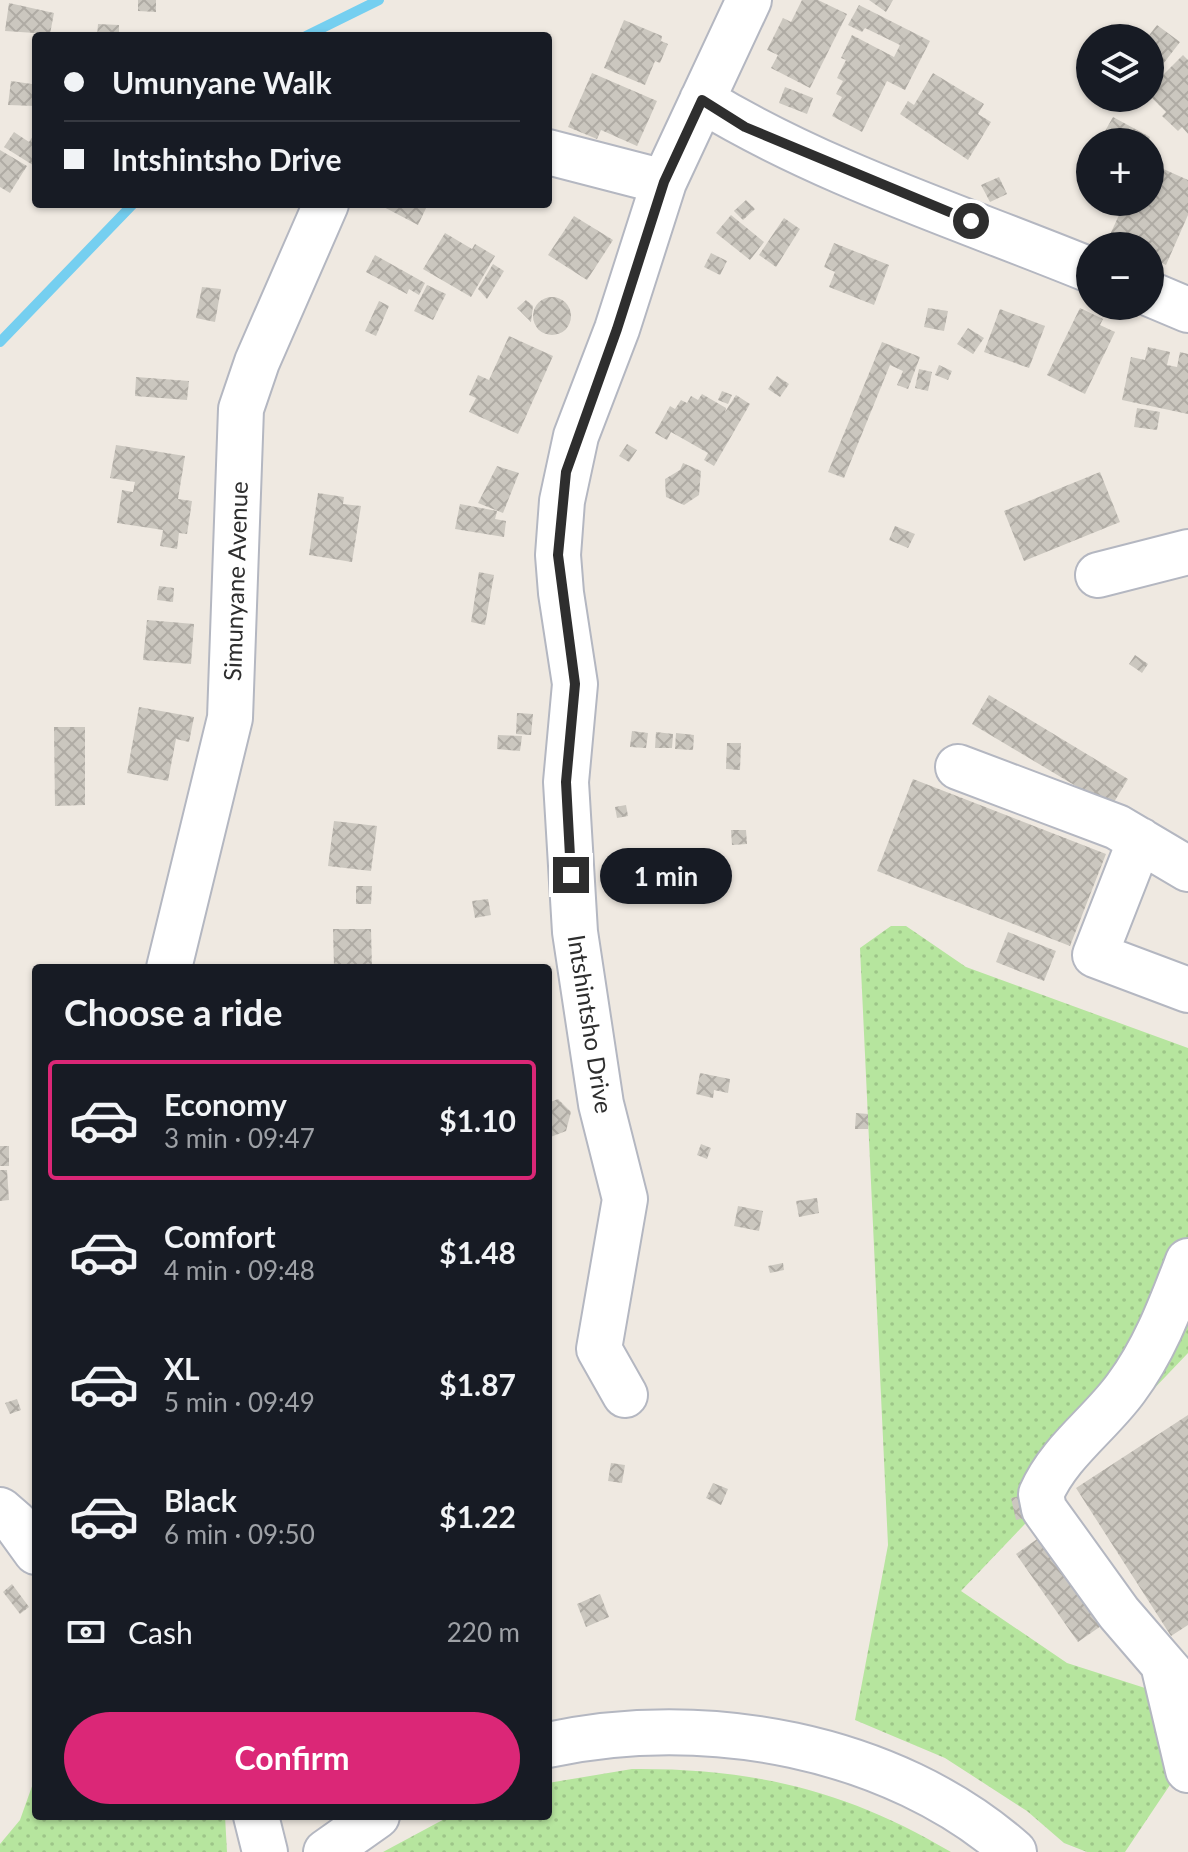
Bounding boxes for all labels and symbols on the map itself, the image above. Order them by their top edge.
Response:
route start [953,203,989,239]
street label: Simunyane Avenue [217,481,253,681]
callout: 1 min [599,847,731,903]
route end [553,857,589,893]
street label: Intshintsho Drive [563,933,619,1115]

